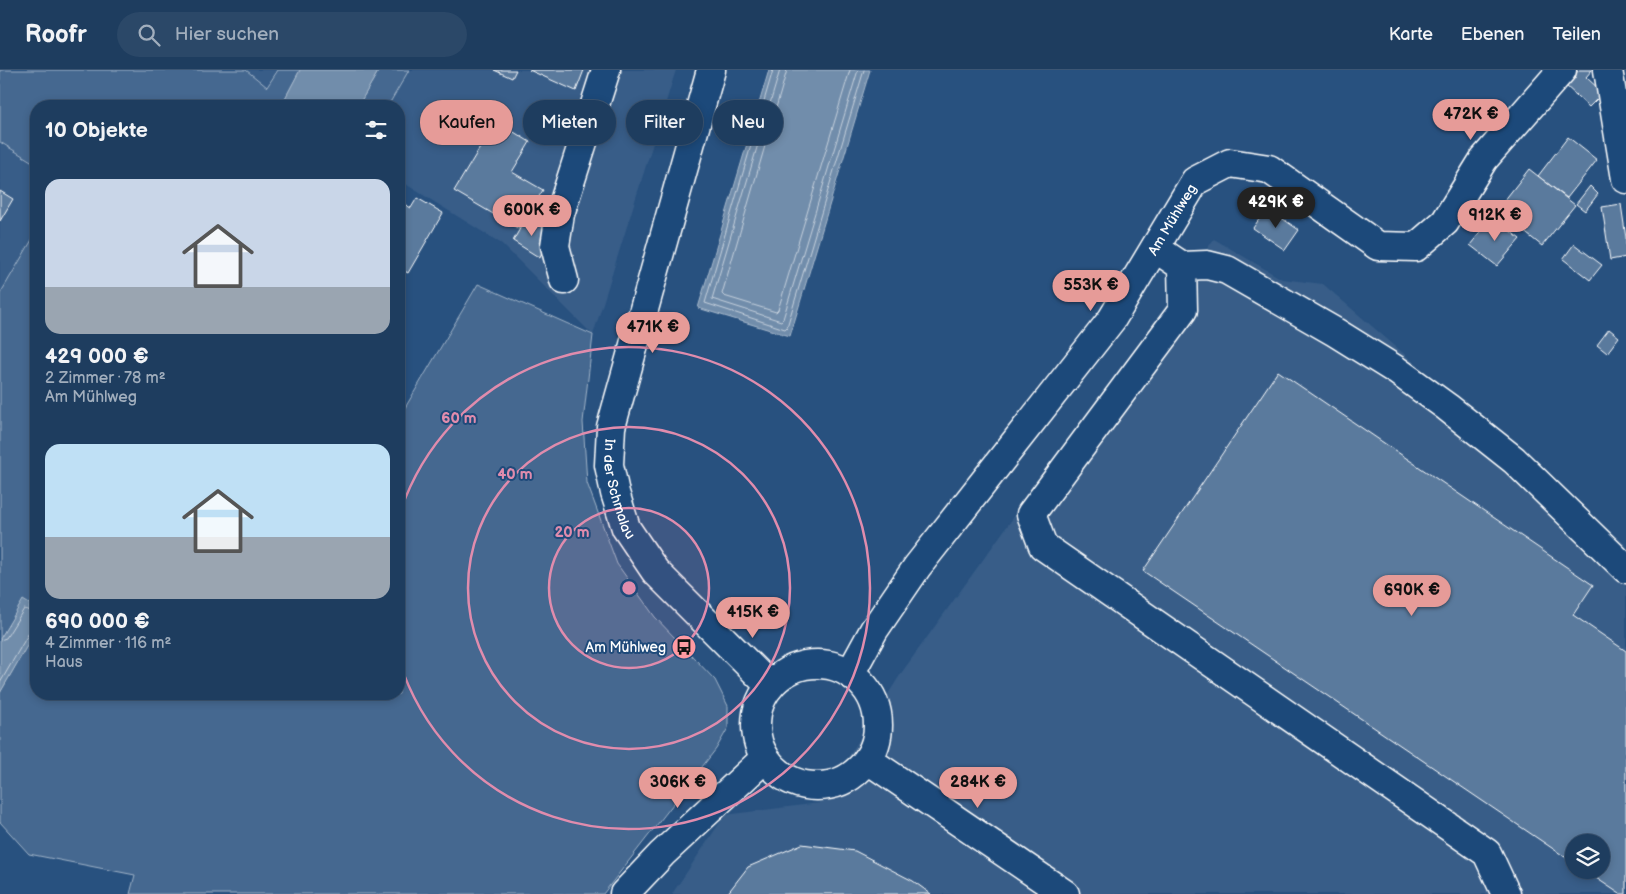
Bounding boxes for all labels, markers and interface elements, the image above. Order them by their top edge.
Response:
search box [117,12,467,57]
text: Roofr [25,20,87,49]
icon: search [135,21,163,49]
text: Hier suchen [175,23,279,46]
text: Karte [1389,24,1433,45]
text: Ebenen [1461,24,1524,45]
text: Teilen [1552,24,1601,45]
pin: 472K € [1430,98,1512,141]
chip: Kaufen [420,100,513,145]
chip: Mieten [523,100,616,145]
chip: Filter [626,100,703,145]
chip: Neu [713,100,783,145]
text: 472K € [1443,105,1499,124]
icon: filters [362,116,390,144]
text: 10 Objekte [45,118,148,143]
street label: Am Mühlweg [1144,181,1200,258]
pin: 429K € [1235,186,1317,229]
text: 429K € [1248,193,1304,212]
pin: 600K € [491,194,573,237]
pin: 912K € [1454,200,1536,242]
text: 600K € [504,201,560,220]
text: 912K € [1469,206,1521,225]
icon: home [173,211,263,301]
pin: 553K € [1050,270,1132,312]
text: 553K € [1063,276,1119,295]
pin: 471K € [612,312,694,354]
text: 471K € [627,318,679,337]
text: 429 000 € [45,344,149,369]
text: 2 Zimmer · 78 m² [45,369,166,388]
text: Am Mühlweg [45,388,137,407]
text: 60 m [441,409,477,428]
street label: In der Schmalau [600,438,639,542]
text: 40 m [497,465,533,484]
icon: home [173,476,263,566]
text: 20 m [555,523,590,542]
pin: 690K € [1371,574,1453,617]
centre of rings [620,579,638,597]
text: 690K € [1384,581,1440,600]
pin: 415K € [712,596,794,639]
text: 415K € [727,603,779,622]
text: 690 000 € [45,609,150,634]
text: 4 Zimmer · 116 m² [45,634,171,653]
bus stop icon: Am Mühlweg [671,634,697,660]
place label: Am Mühlweg [586,639,666,656]
text: Haus [45,653,83,672]
pin: 306K € [637,766,719,809]
pin: 284K € [937,766,1019,809]
text: 306K € [650,773,706,792]
text: 284K € [950,773,1006,792]
map controls [1565,834,1610,879]
button: layers [1565,834,1610,879]

